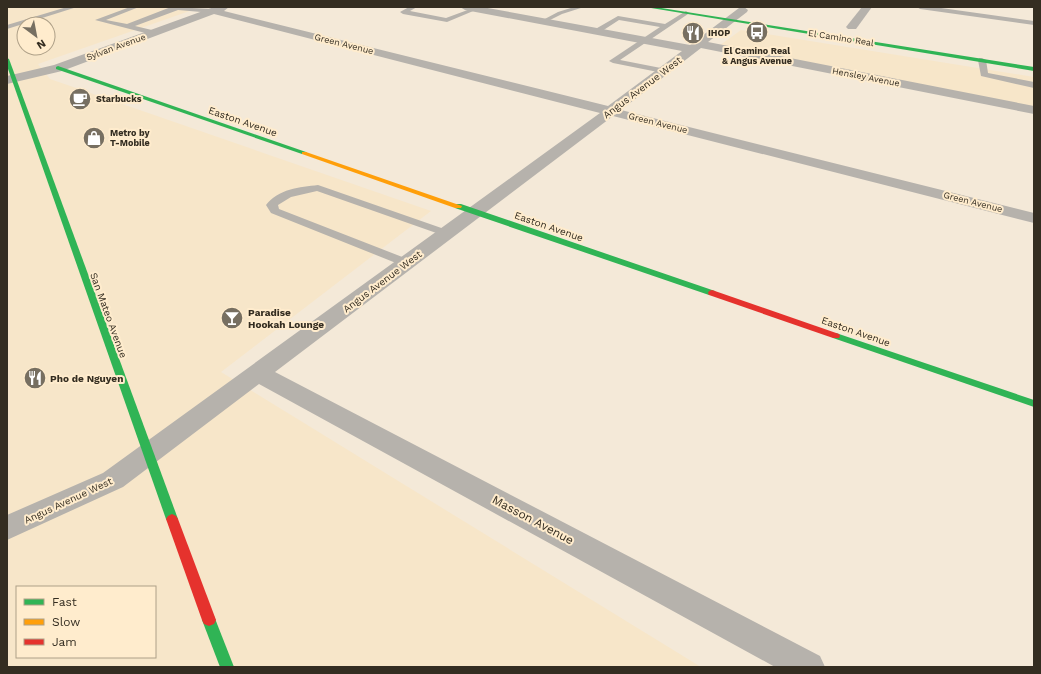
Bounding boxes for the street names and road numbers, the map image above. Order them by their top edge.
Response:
street label: El Camino Real [807,28,875,48]
street label: Sylvan Avenue [85,32,147,62]
street label: Green Avenue [313,32,375,56]
street label: Angus Avenue West [601,54,684,121]
street label: Hensley Avenue [831,66,901,88]
street label: Easton Avenue [207,105,279,138]
street label: Green Avenue [627,111,689,135]
street label: Green Avenue [942,190,1004,214]
street label: Easton Avenue [513,210,585,243]
street label: Angus Avenue West [341,248,424,315]
street label: San Mateo Avenue [88,271,129,359]
street label: Easton Avenue [820,315,892,348]
street label: Angus Avenue West [23,475,115,526]
street label: Masson Avenue [490,493,576,547]

